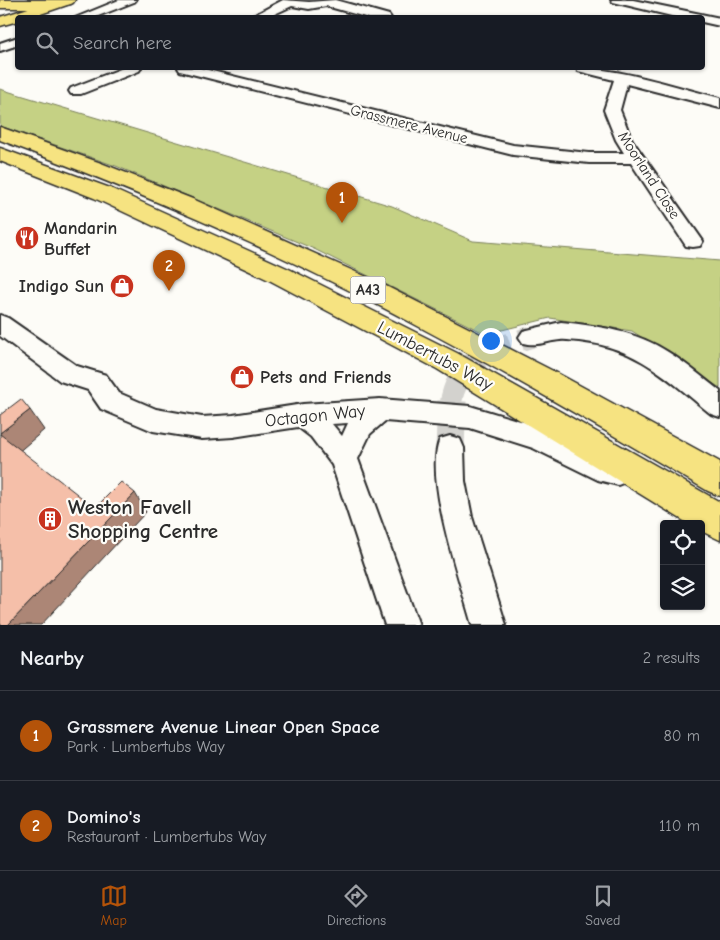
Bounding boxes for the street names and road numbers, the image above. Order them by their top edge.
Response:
street label: Grassmere Avenue [348,101,470,147]
street label: Moorland Close [614,128,684,223]
road number: A43 [350,276,386,304]
street label: Lumbertubs Way [374,317,497,396]
street label: Octagon Way [264,400,367,432]

